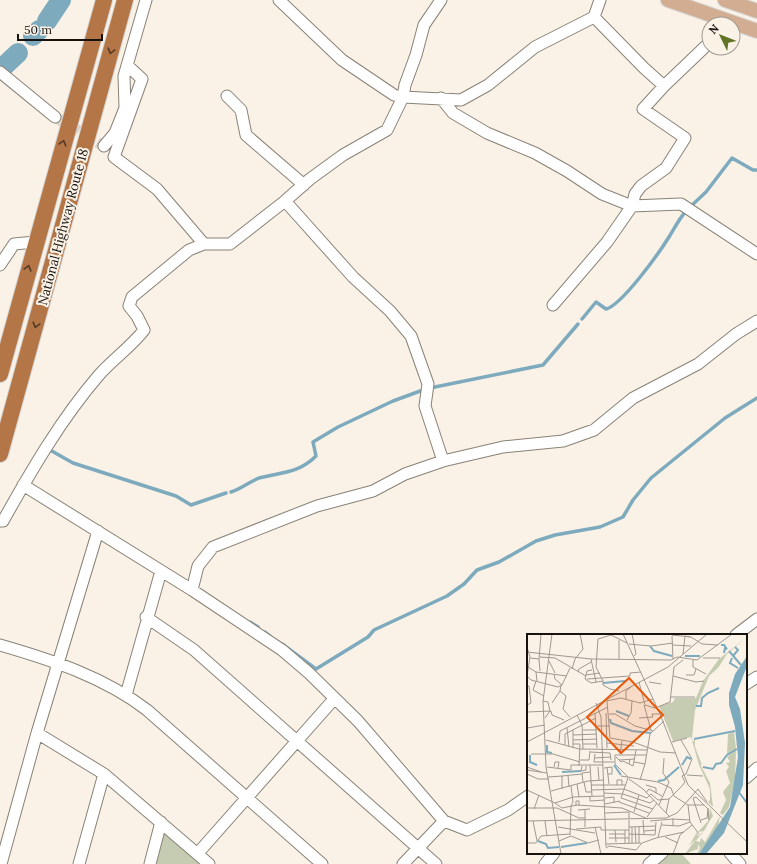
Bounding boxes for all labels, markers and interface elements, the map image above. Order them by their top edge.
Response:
scale bar [18,16,102,42]
north arrow [701,16,741,56]
text: N [706,21,722,37]
text: 50 m [24,22,52,37]
one-way arrow [107,47,116,54]
one-way arrow [58,140,67,147]
street label: National Highway Route 18 [34,147,92,307]
one-way arrow [23,265,32,272]
one-way arrow [32,321,41,328]
inset map [527,634,747,854]

